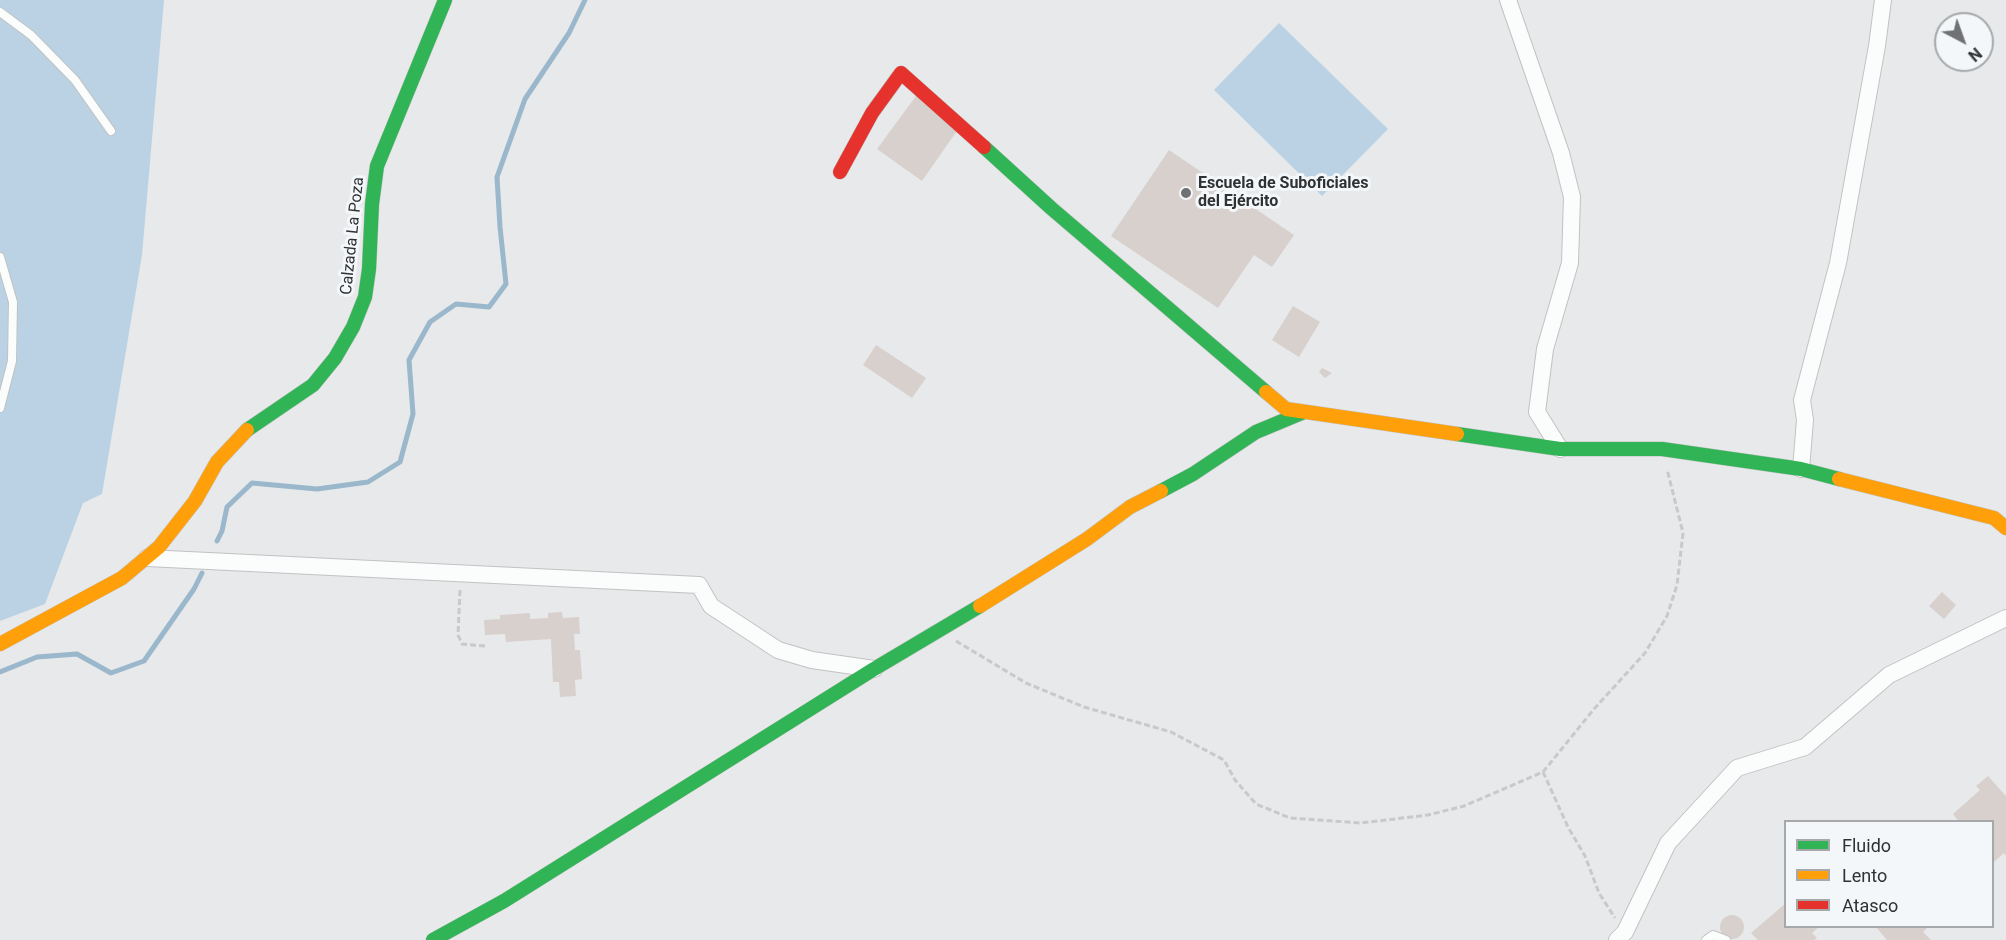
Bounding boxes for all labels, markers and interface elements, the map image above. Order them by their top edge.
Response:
north arrow [1934,12,1994,72]
text: N [1964,44,1985,65]
place label: Escuela de Suboficiales del Ejército [1198,174,1368,212]
street label: Calzada La Poza [337,176,369,296]
marker: Escuela de Suboficiales del Ejército [1179,186,1193,200]
legend [1784,820,1994,928]
text: Fluido [1842,835,1891,856]
text: Lento [1842,865,1887,886]
text: Atasco [1842,895,1898,916]

